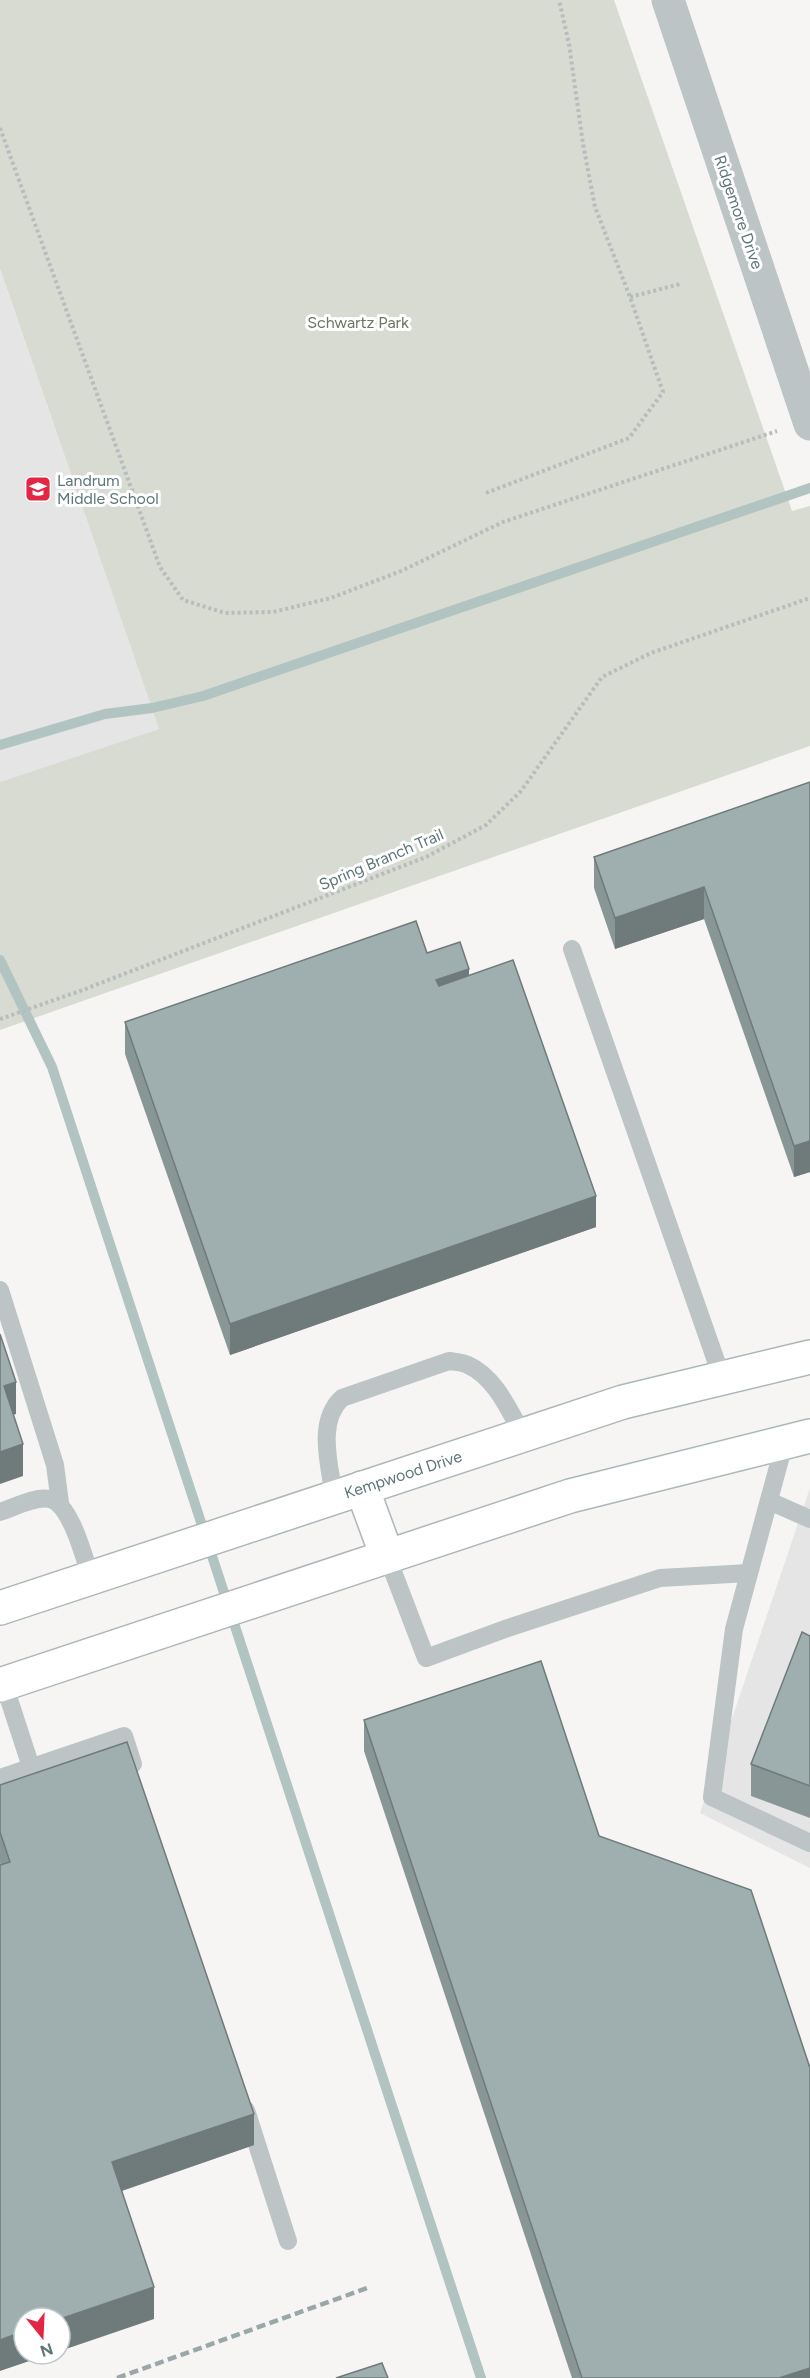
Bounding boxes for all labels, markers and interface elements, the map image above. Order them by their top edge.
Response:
street label: Ridgemore Drive [710,153,767,272]
park label: Schwartz Park [307,313,409,332]
place label: Landrum Middle School [57,471,159,508]
school or university icon: Landrum Middle School [23,474,53,504]
street label: Spring Branch Trail [316,825,446,894]
street label: Kempwood Drive [342,1446,465,1502]
north arrow [12,2306,72,2366]
text: N [38,2339,55,2361]

